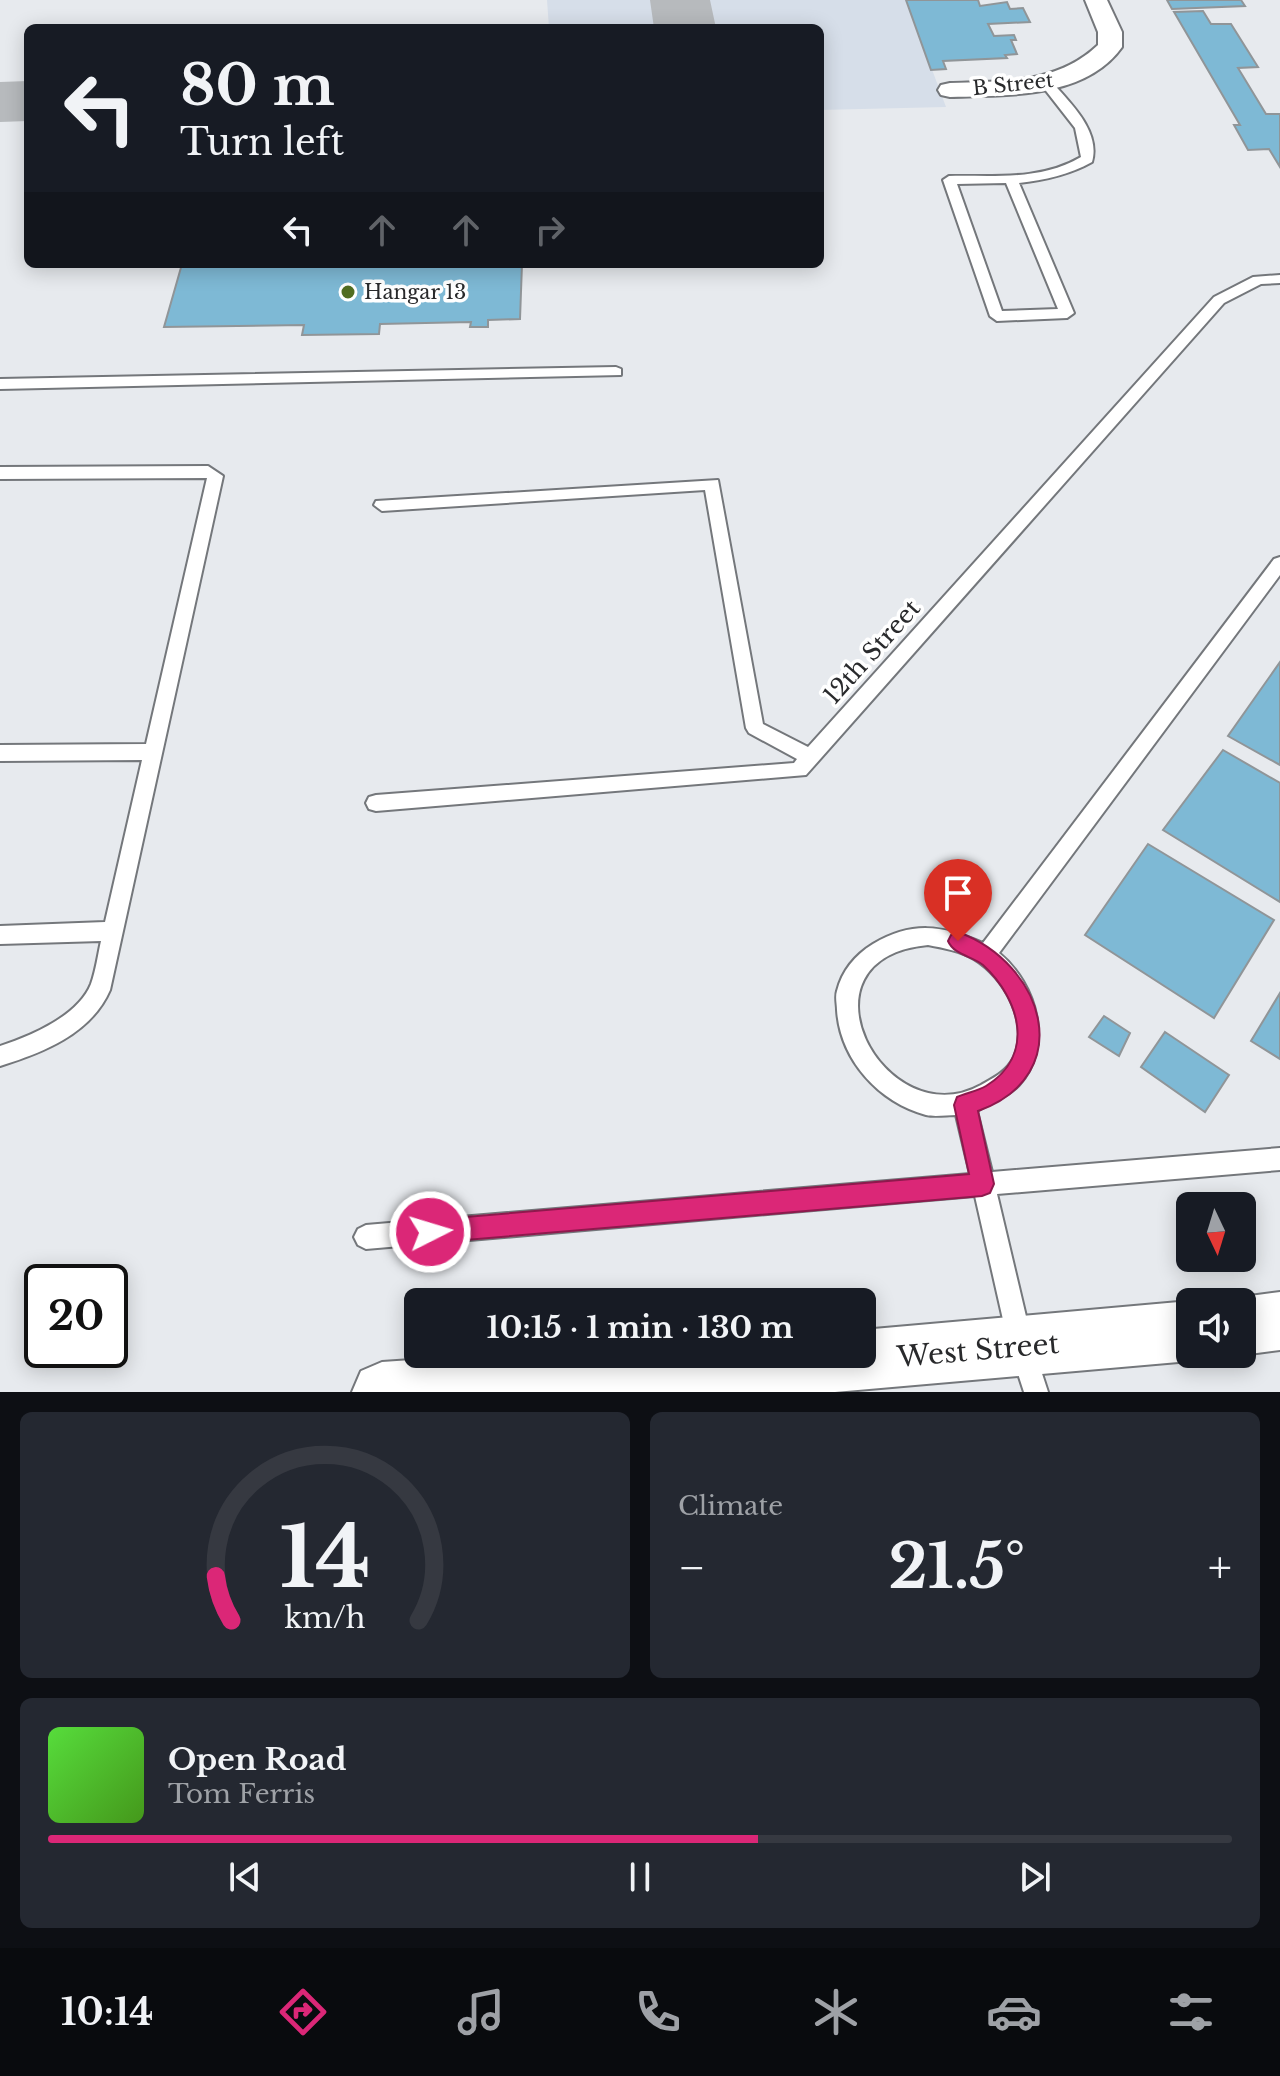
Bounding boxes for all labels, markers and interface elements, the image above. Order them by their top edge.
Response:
text: 80 m [180,51,335,120]
icon: left [48,56,152,160]
street label: B Street [971,68,1055,100]
text: Turn left [180,120,344,165]
icon: left [276,208,320,252]
icon: ahead [360,208,404,252]
icon: ahead [444,208,488,252]
icon: right [528,208,572,252]
place label: Hangar 13 [364,280,466,304]
marker: Hangar 13 [339,283,357,301]
street label: 12th Street [817,594,926,710]
pin [924,859,992,941]
icon: arrive [936,871,980,915]
position arrow [388,1190,472,1274]
north arrow [1176,1192,1256,1272]
map controls [1176,1192,1256,1368]
speed limit sign: 20 [24,1264,128,1368]
button: sound [1176,1288,1256,1368]
text: 10:15 · 1 min · 130 m [487,1309,793,1346]
street label: West Street [895,1326,1061,1375]
text: Climate [678,1490,783,1522]
text: 14 [279,1506,371,1609]
text: 21.5° [889,1530,1025,1604]
text: − [678,1540,706,1595]
text: + [1208,1540,1232,1595]
text: km/h [284,1600,366,1636]
text: Open Road [168,1741,347,1778]
text: Tom Ferris [168,1778,315,1810]
icon: previous [223,1855,267,1899]
icon: pause [618,1855,662,1899]
icon: next [1013,1855,1057,1899]
icon: directions [275,1984,331,2040]
icon: music [453,1984,509,2040]
icon: phone [630,1984,686,2040]
icon: climate [808,1984,864,2040]
icon: car [986,1984,1042,2040]
icon: filters [1163,1984,1219,2040]
text: 10:14 [61,1990,154,2035]

